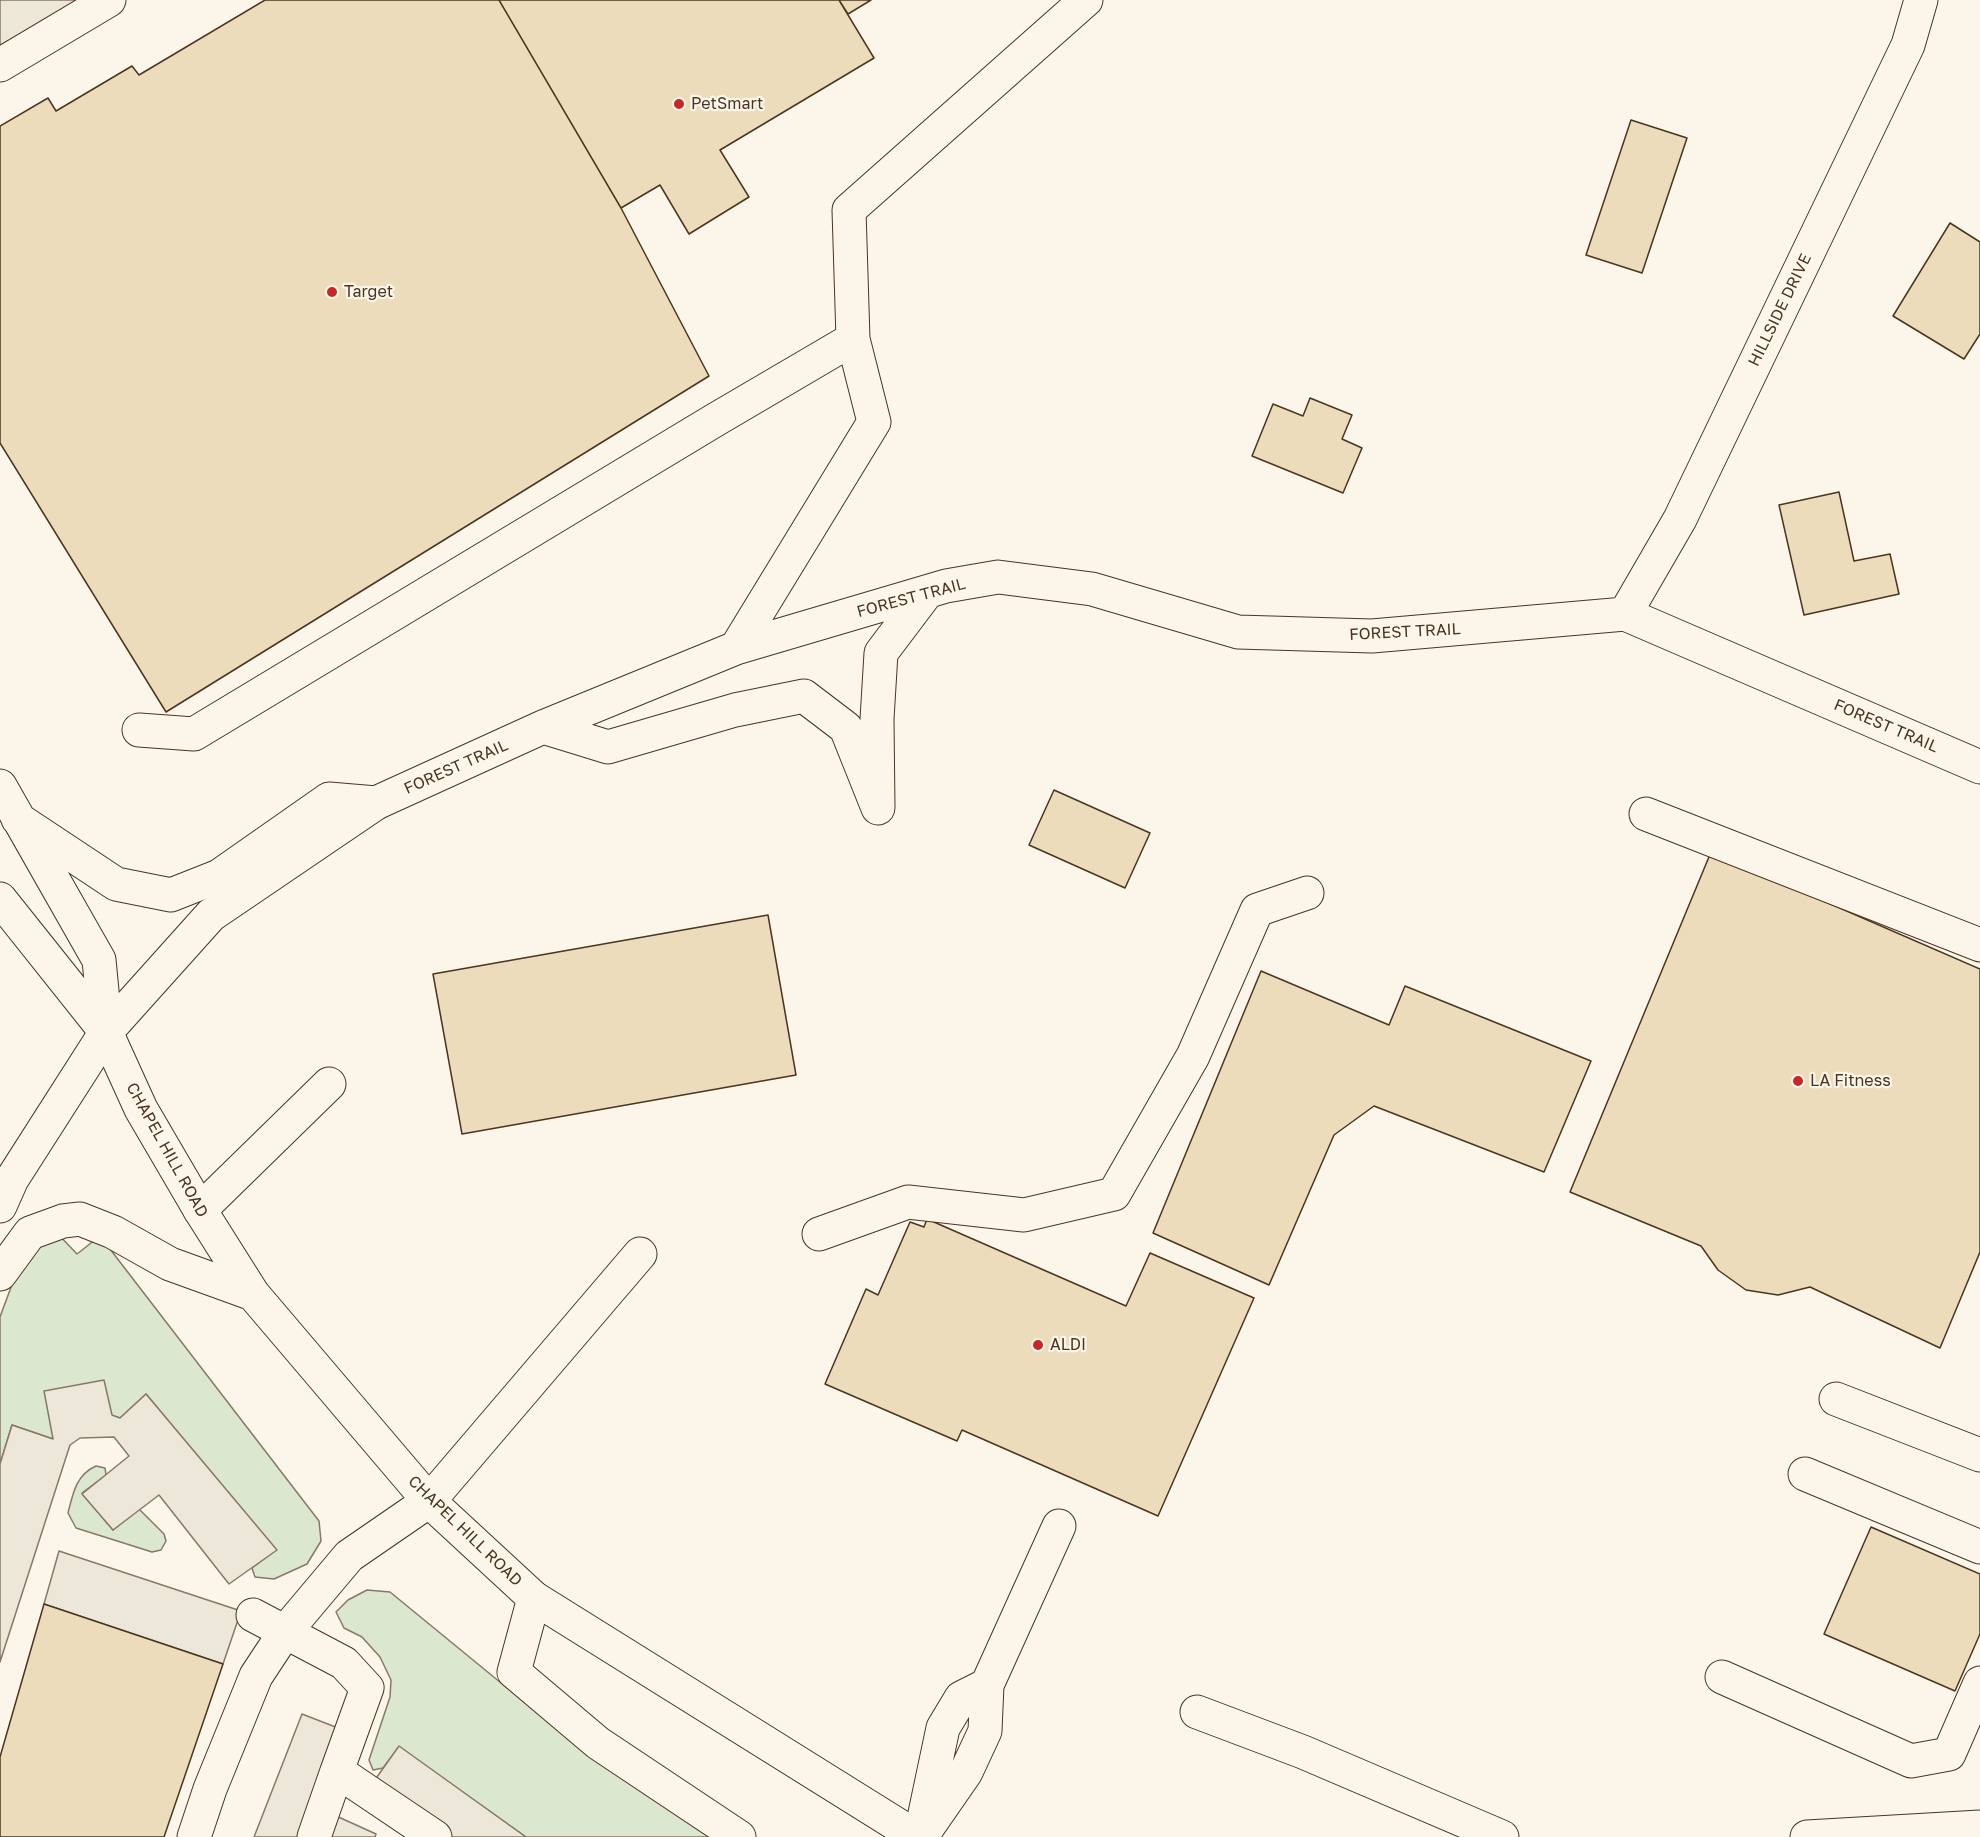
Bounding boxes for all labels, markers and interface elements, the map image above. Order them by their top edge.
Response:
place label: PetSmart [691,94,763,114]
marker: PetSmart [672,97,686,111]
street label: HILLSIDE DRIVE [1744,251,1816,369]
place label: Target [344,282,393,302]
marker: Target [325,285,339,299]
street label: FOREST TRAIL [855,574,967,622]
street label: FOREST TRAIL [1349,619,1461,645]
street label: FOREST TRAIL [1831,695,1941,757]
street label: FOREST TRAIL [401,736,511,798]
place label: LA Fitness [1810,1071,1891,1091]
marker: LA Fitness [1791,1074,1805,1088]
street label: CHAPEL HILL ROAD [122,1079,212,1221]
place label: ALDI [1050,1335,1086,1355]
marker: ALDI [1031,1338,1045,1352]
street label: CHAPEL HILL ROAD [404,1472,526,1590]

